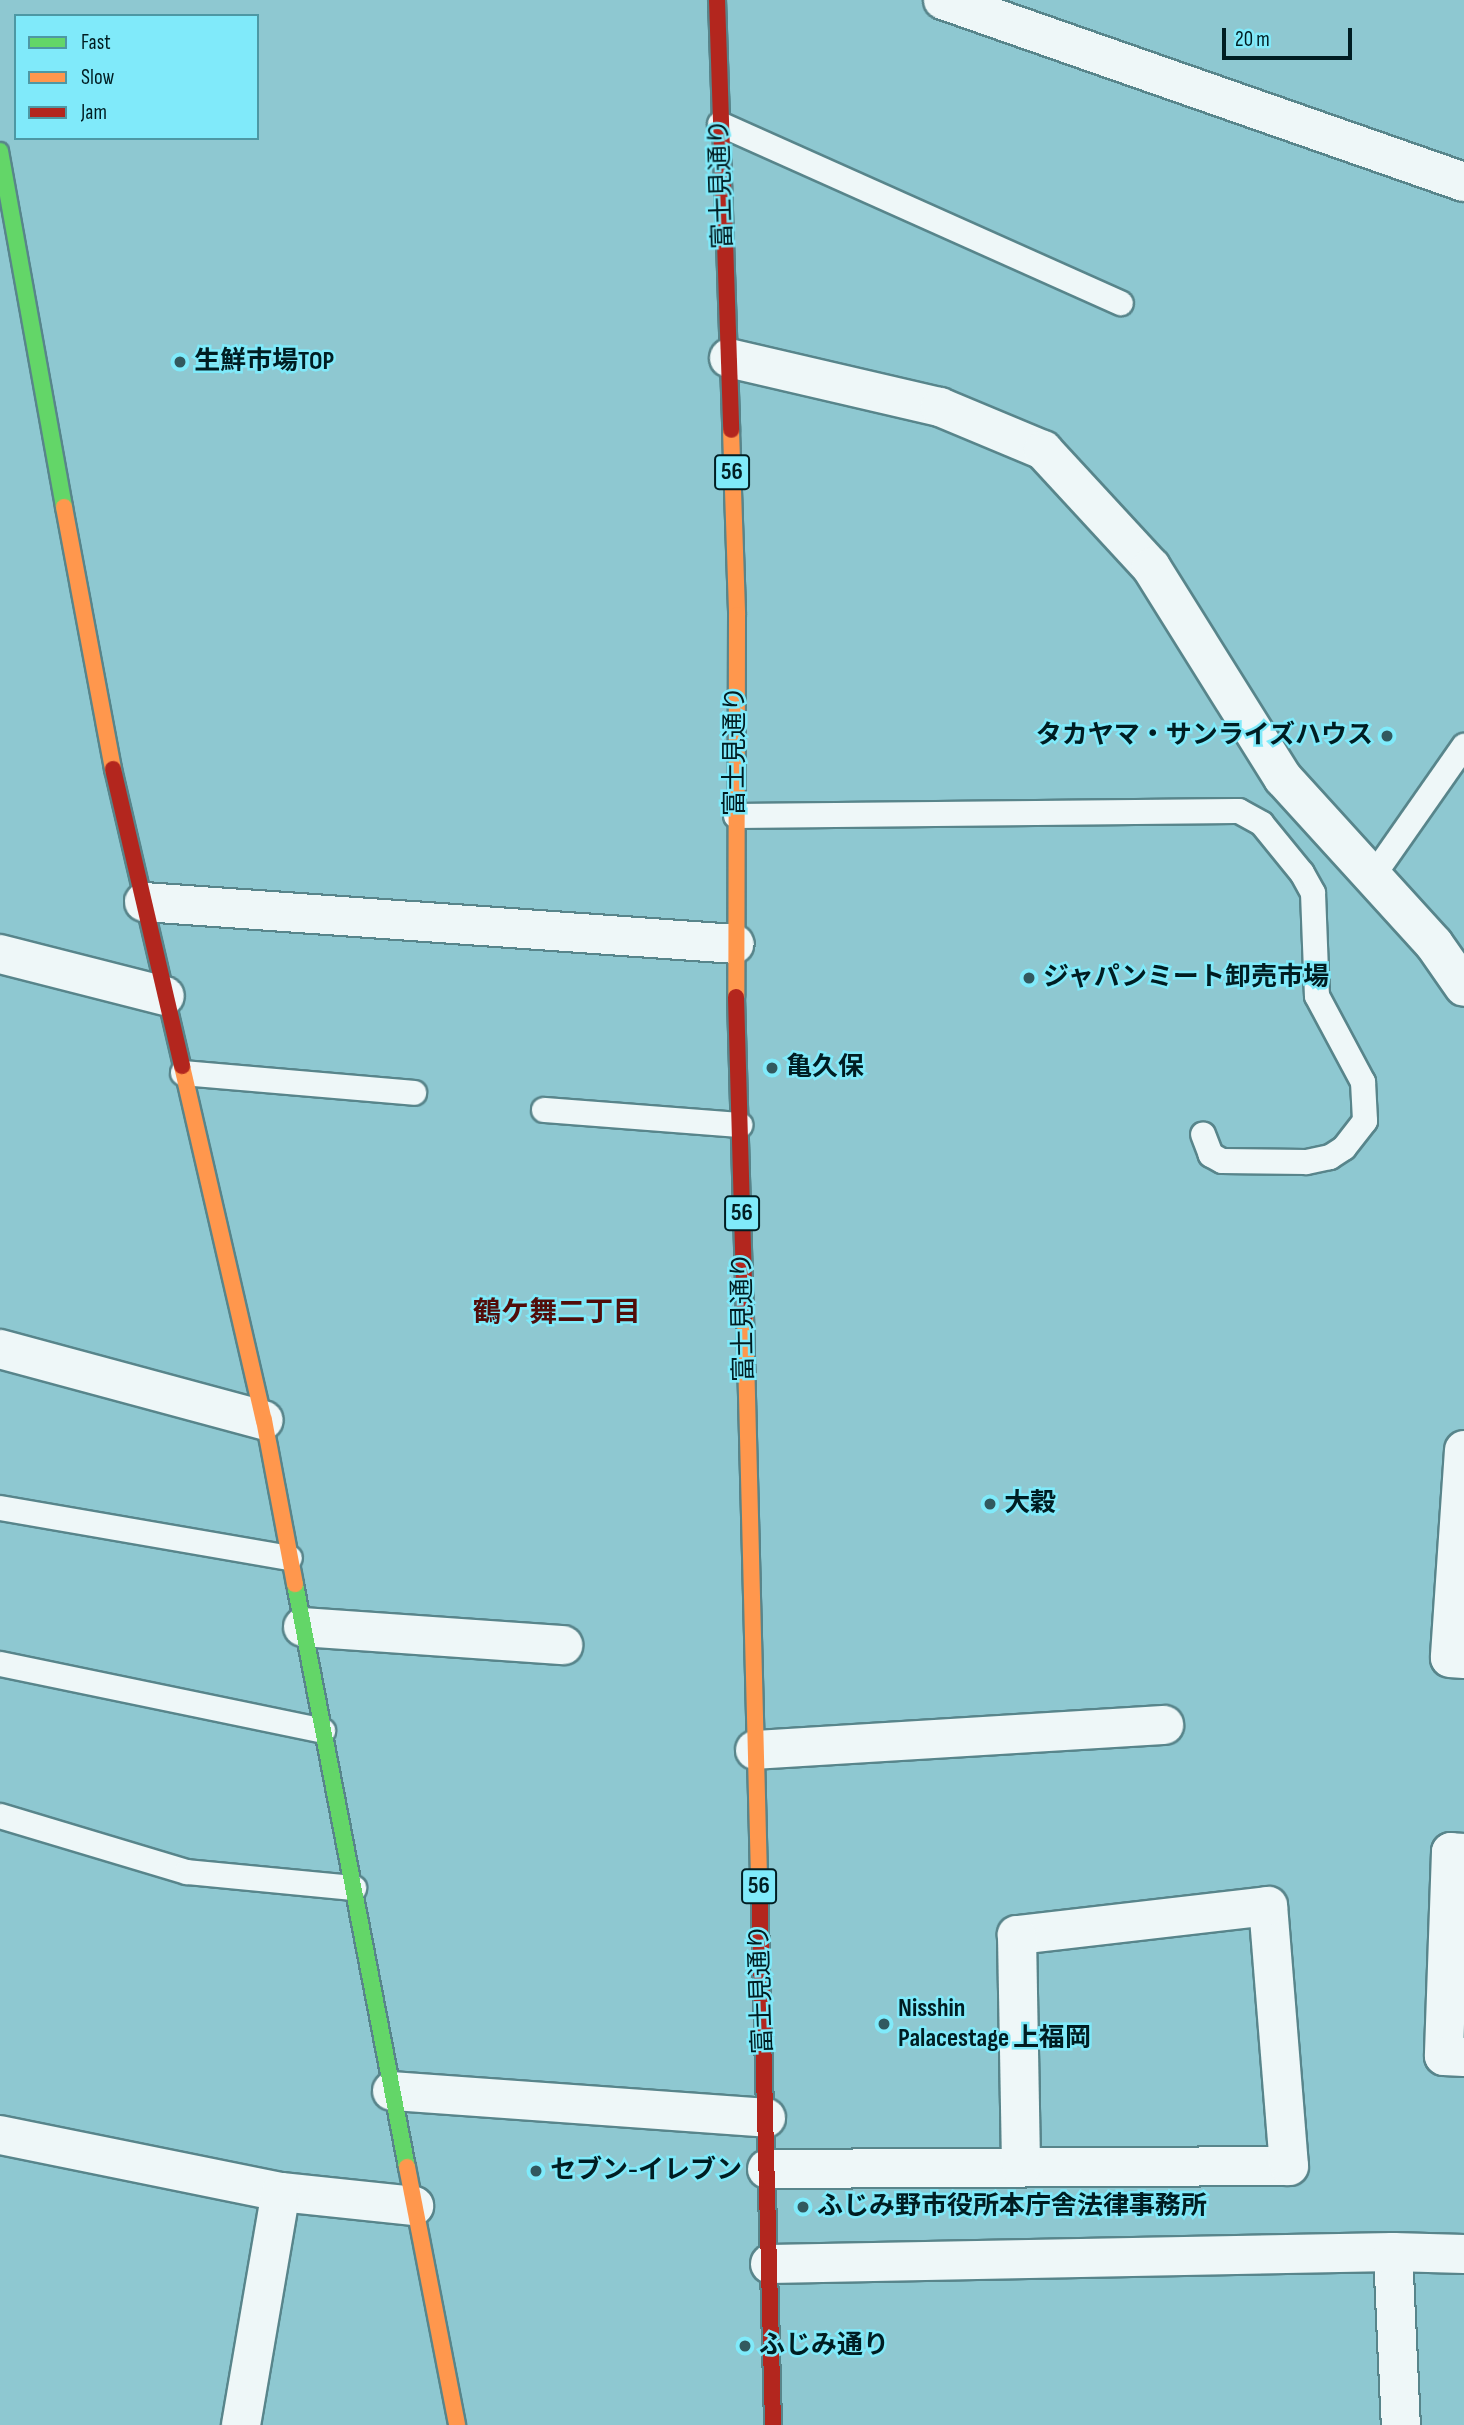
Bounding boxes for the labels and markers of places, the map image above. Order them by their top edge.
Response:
place label: 生鮮市場TOP [194,346,334,378]
marker: 生鮮市場TOP [172,354,188,370]
place label: タカヤマ・サンライズハウス [1035,720,1373,752]
marker: タカヤマ・サンライズハウス [1379,728,1395,744]
place label: ジャパンミート卸売市場 [1043,962,1329,994]
marker: ジャパンミート卸売市場 [1021,970,1037,986]
place label: 亀久保 [786,1052,864,1084]
marker: 亀久保 [764,1060,780,1076]
place label: 大穀 [1004,1488,1056,1520]
marker: 大穀 [982,1496,998,1512]
place label: Nisshin Palacestage 上福岡 [898,1993,1091,2054]
marker: Nisshin Palacestage 上福岡 [876,2016,892,2032]
place label: セブン-イレブン [550,2155,742,2187]
marker: セブン-イレブン [528,2163,544,2179]
place label: ふじみ野市役所本庁舎法律事務所 [817,2191,1207,2223]
marker: ふじみ野市役所本庁舎法律事務所 [795,2199,811,2215]
place label: ふじみ通り [759,2330,889,2362]
marker: ふじみ通り [737,2338,753,2354]

